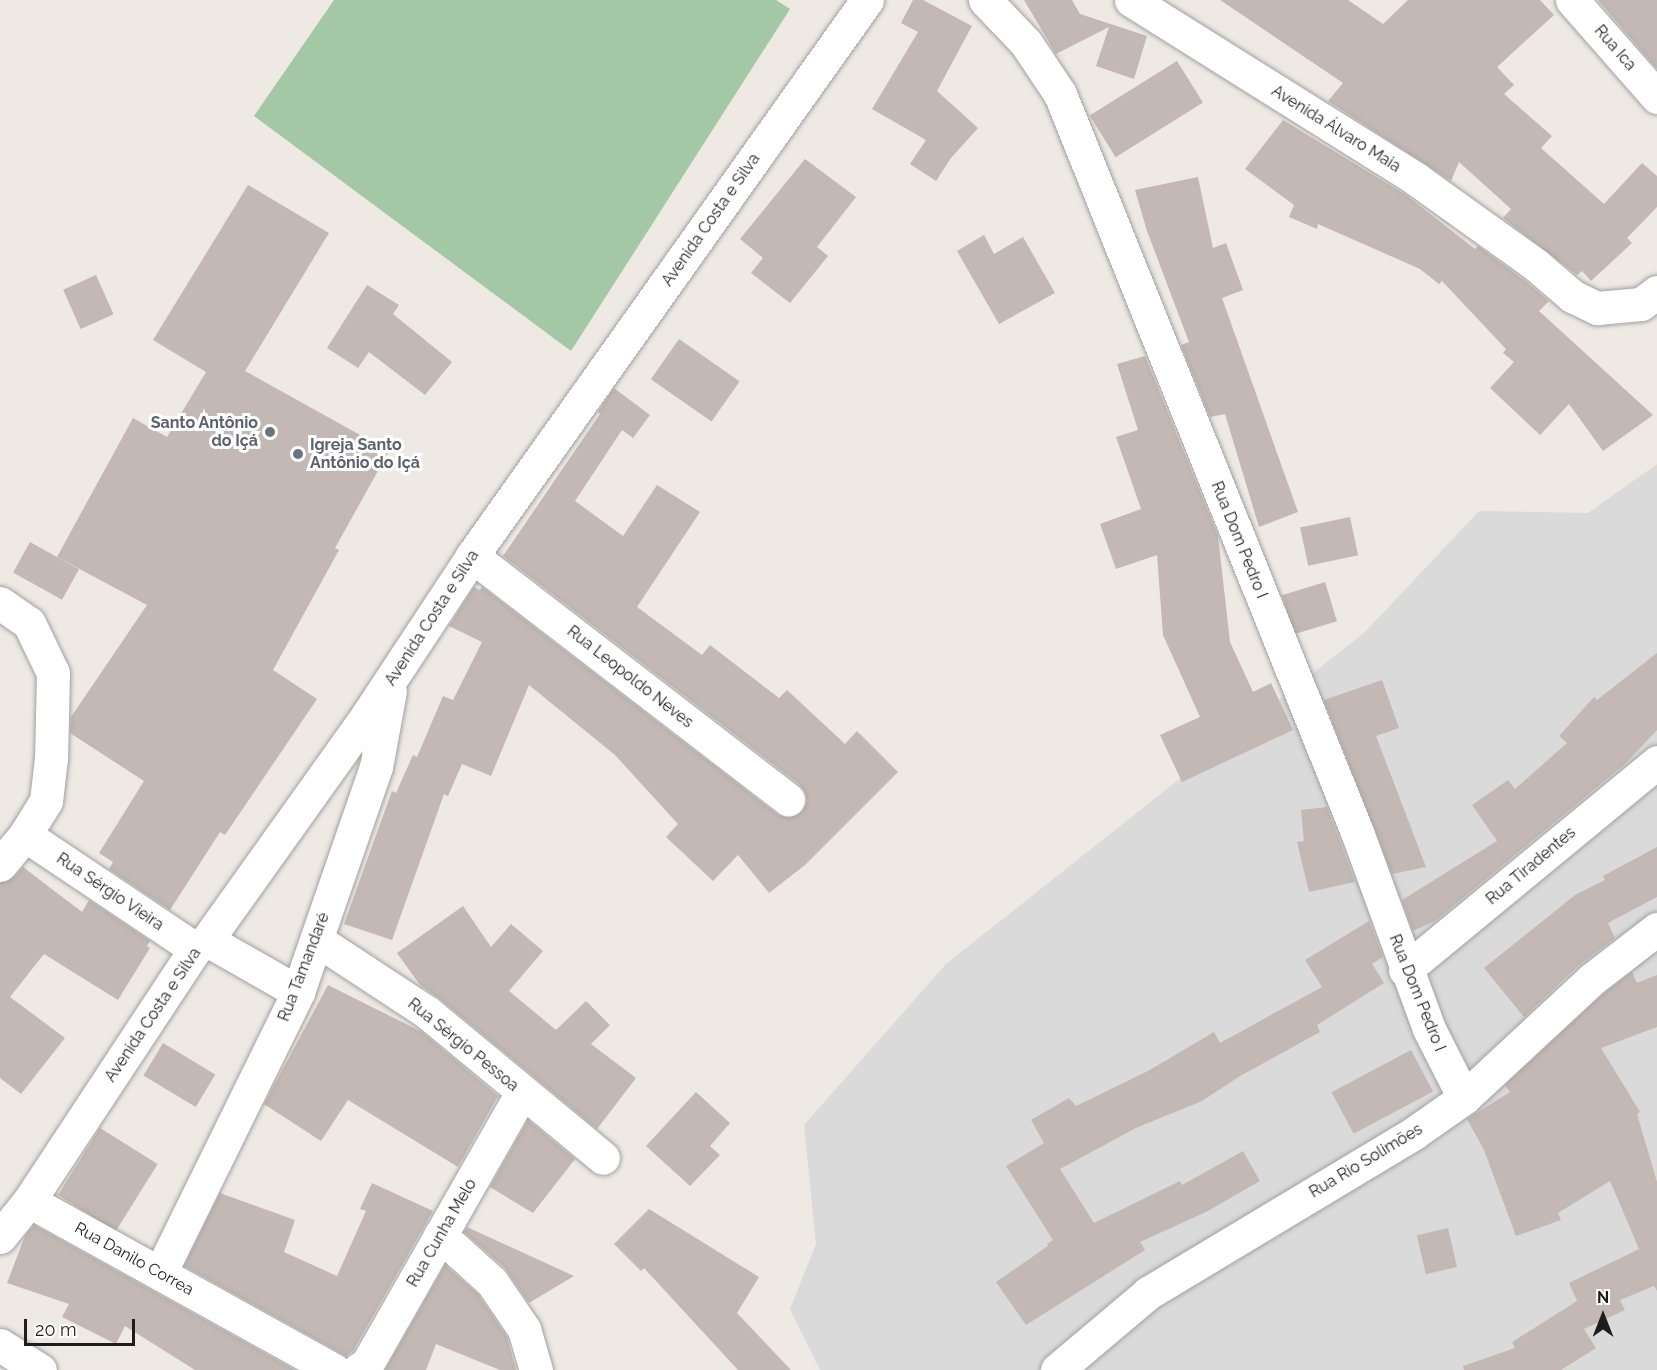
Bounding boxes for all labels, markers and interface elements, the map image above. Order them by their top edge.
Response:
street label: Rua Ica [1590,21,1640,75]
street label: Avenida Álvaro Maia [1268,81,1404,177]
street label: Avenida Costa e Silva [658,150,764,290]
place label: Santo Antônio do Içá [150,413,258,451]
marker: Santo Antônio do Içá [263,425,277,439]
place label: Igreja Santo Antônio do Içá [310,435,420,473]
marker: Igreja Santo Antônio do Içá [291,447,305,461]
street label: Rua Dom Pedro I [1207,479,1271,601]
street label: Avenida Costa e Silva [381,547,483,689]
street label: Rua Leopoldo Neves [563,622,697,732]
street label: Rua Tiradentes [1482,823,1580,909]
street label: Rua Sérgio Vieira [53,849,167,935]
street label: Rua Tamandaré [274,910,334,1024]
street label: Rua Dom Pedro I [1385,932,1449,1054]
street label: Avenida Costa e Silva [101,944,205,1086]
street label: Rua Sérgio Pessoa [404,994,522,1096]
street label: Rua Rio Solimões [1306,1120,1426,1202]
street label: Rua Cunha Melo [403,1175,481,1291]
street label: Rua Danilo Correa [71,1218,197,1300]
north arrow [1573,1286,1633,1346]
text: N [1597,1288,1609,1307]
scale bar [27,1307,138,1345]
text: 20 m [35,1319,77,1340]

